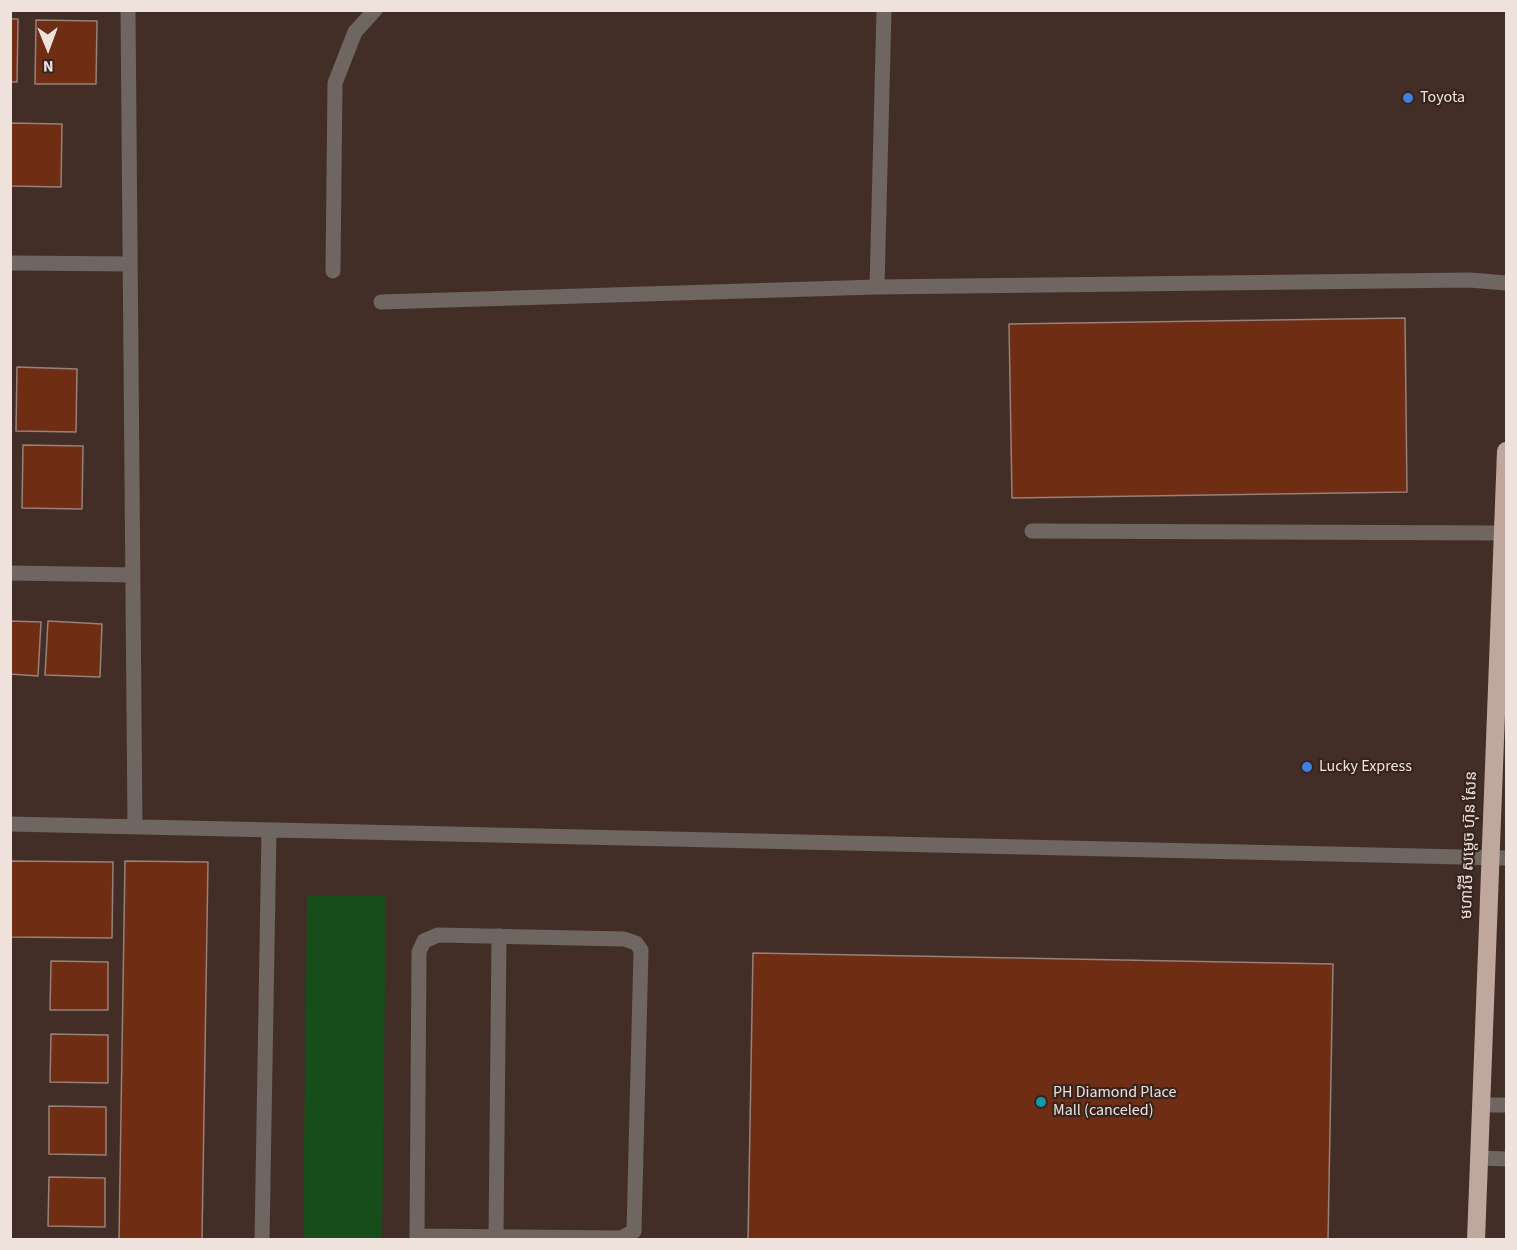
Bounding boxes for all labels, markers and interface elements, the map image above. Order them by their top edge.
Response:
north arrow [18,18,78,78]
text: N [43,55,54,77]
place label: Toyota [1420,88,1465,108]
marker: Toyota [1401,91,1415,105]
place label: Lucky Express [1319,757,1412,777]
marker: Lucky Express [1300,760,1314,774]
street label: មហាវិថី សម្តេច ហ៊ុន សែន [1458,770,1482,920]
place label: PH Diamond Place Mall (canceled) [1053,1083,1176,1121]
marker: PH Diamond Place Mall (canceled) [1034,1095,1048,1109]

